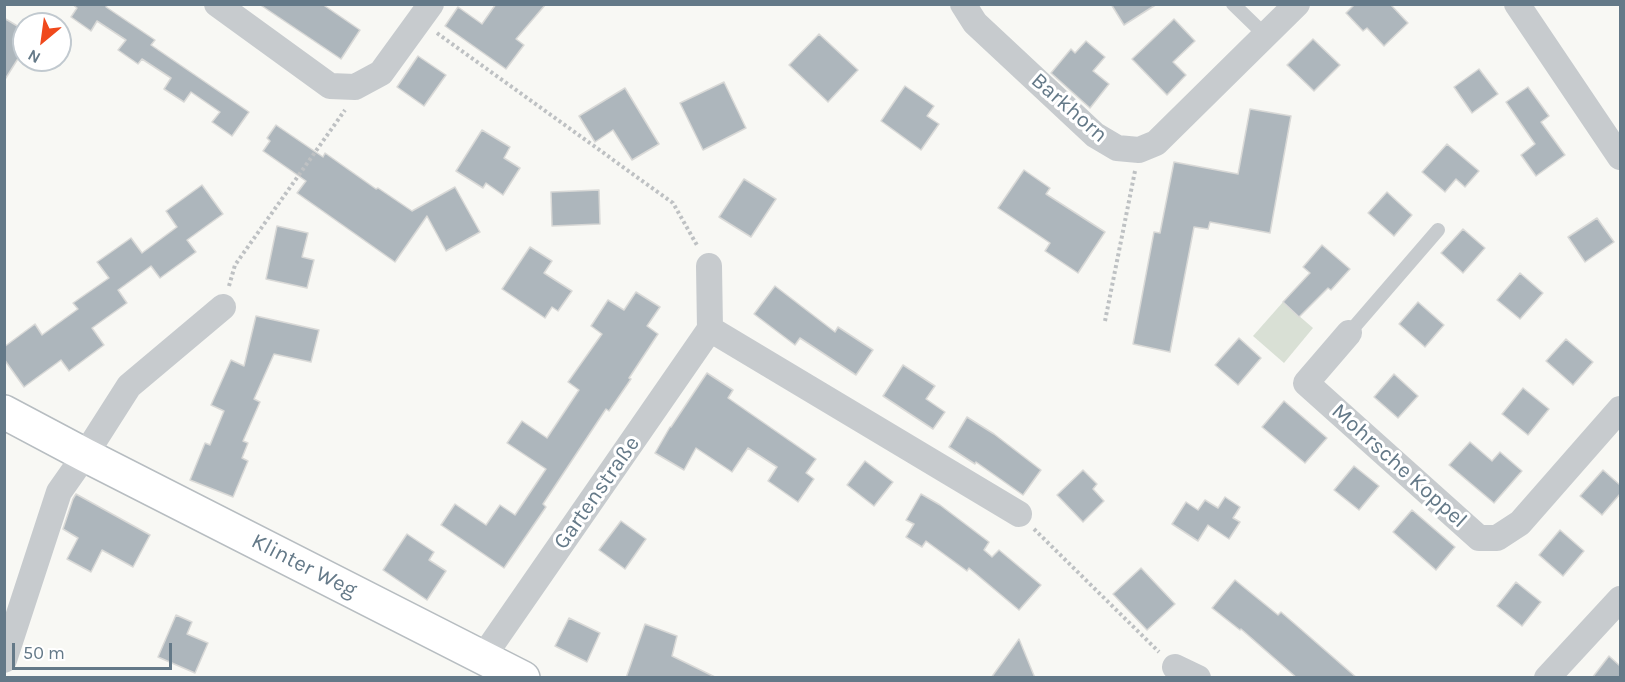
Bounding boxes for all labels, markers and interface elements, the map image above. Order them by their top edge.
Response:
north arrow [12,12,72,72]
text: N [24,45,44,68]
street label: Barkhorn [1025,68,1113,148]
street label: Mohrsche Koppel [1326,398,1472,534]
street label: Gartenstraße [548,431,646,555]
street label: Klinter Weg [247,528,361,604]
scale bar [15,631,176,669]
text: 50 m [23,642,65,664]

